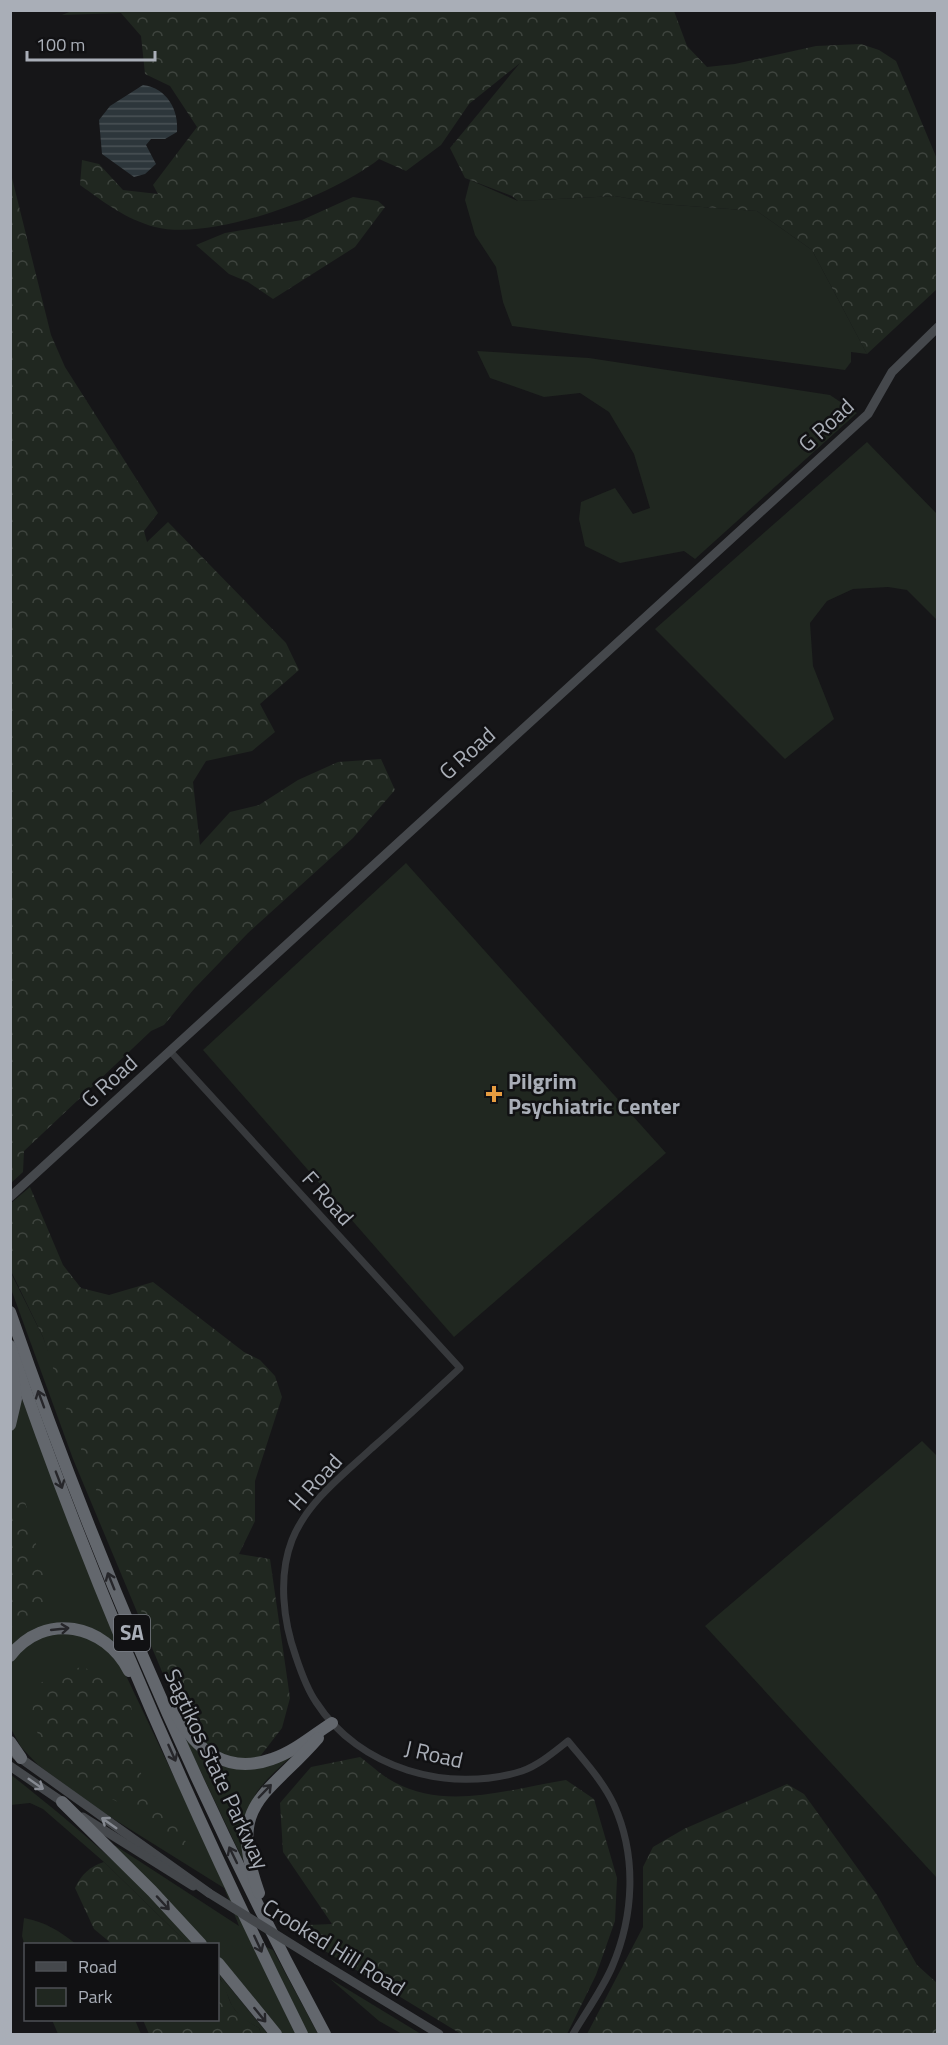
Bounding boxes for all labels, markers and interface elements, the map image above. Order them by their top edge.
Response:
scale bar [27,24,154,62]
text: 100 m [36,31,85,58]
street label: G Road [790,390,862,460]
street label: G Road [431,718,503,788]
street label: G Road [73,1046,145,1116]
place label: Pilgrim Psychiatric Center [508,1064,680,1123]
marker: Pilgrim Psychiatric Center [485,1085,503,1103]
street label: F Road [294,1163,362,1233]
one-way arrow [35,1390,46,1409]
street label: H Road [280,1446,350,1518]
one-way arrow [54,1470,65,1489]
one-way arrow [105,1572,116,1591]
road number: SA [114,1615,150,1651]
one-way arrow [50,1623,70,1634]
street label: Sagtikos State Parkway [155,1663,279,1875]
street label: J Road [402,1731,466,1777]
one-way arrow [167,1743,179,1761]
one-way arrow [28,1778,44,1790]
one-way arrow [258,1784,272,1799]
one-way arrow [102,1817,118,1829]
one-way arrow [227,1846,239,1864]
street label: Crooked Hill Road [256,1889,412,2005]
one-way arrow [156,1896,170,1911]
one-way arrow [253,1934,265,1952]
legend [24,1943,219,2021]
text: Road [78,1953,117,1980]
text: Park [78,1983,113,2010]
one-way arrow [254,2007,267,2023]

